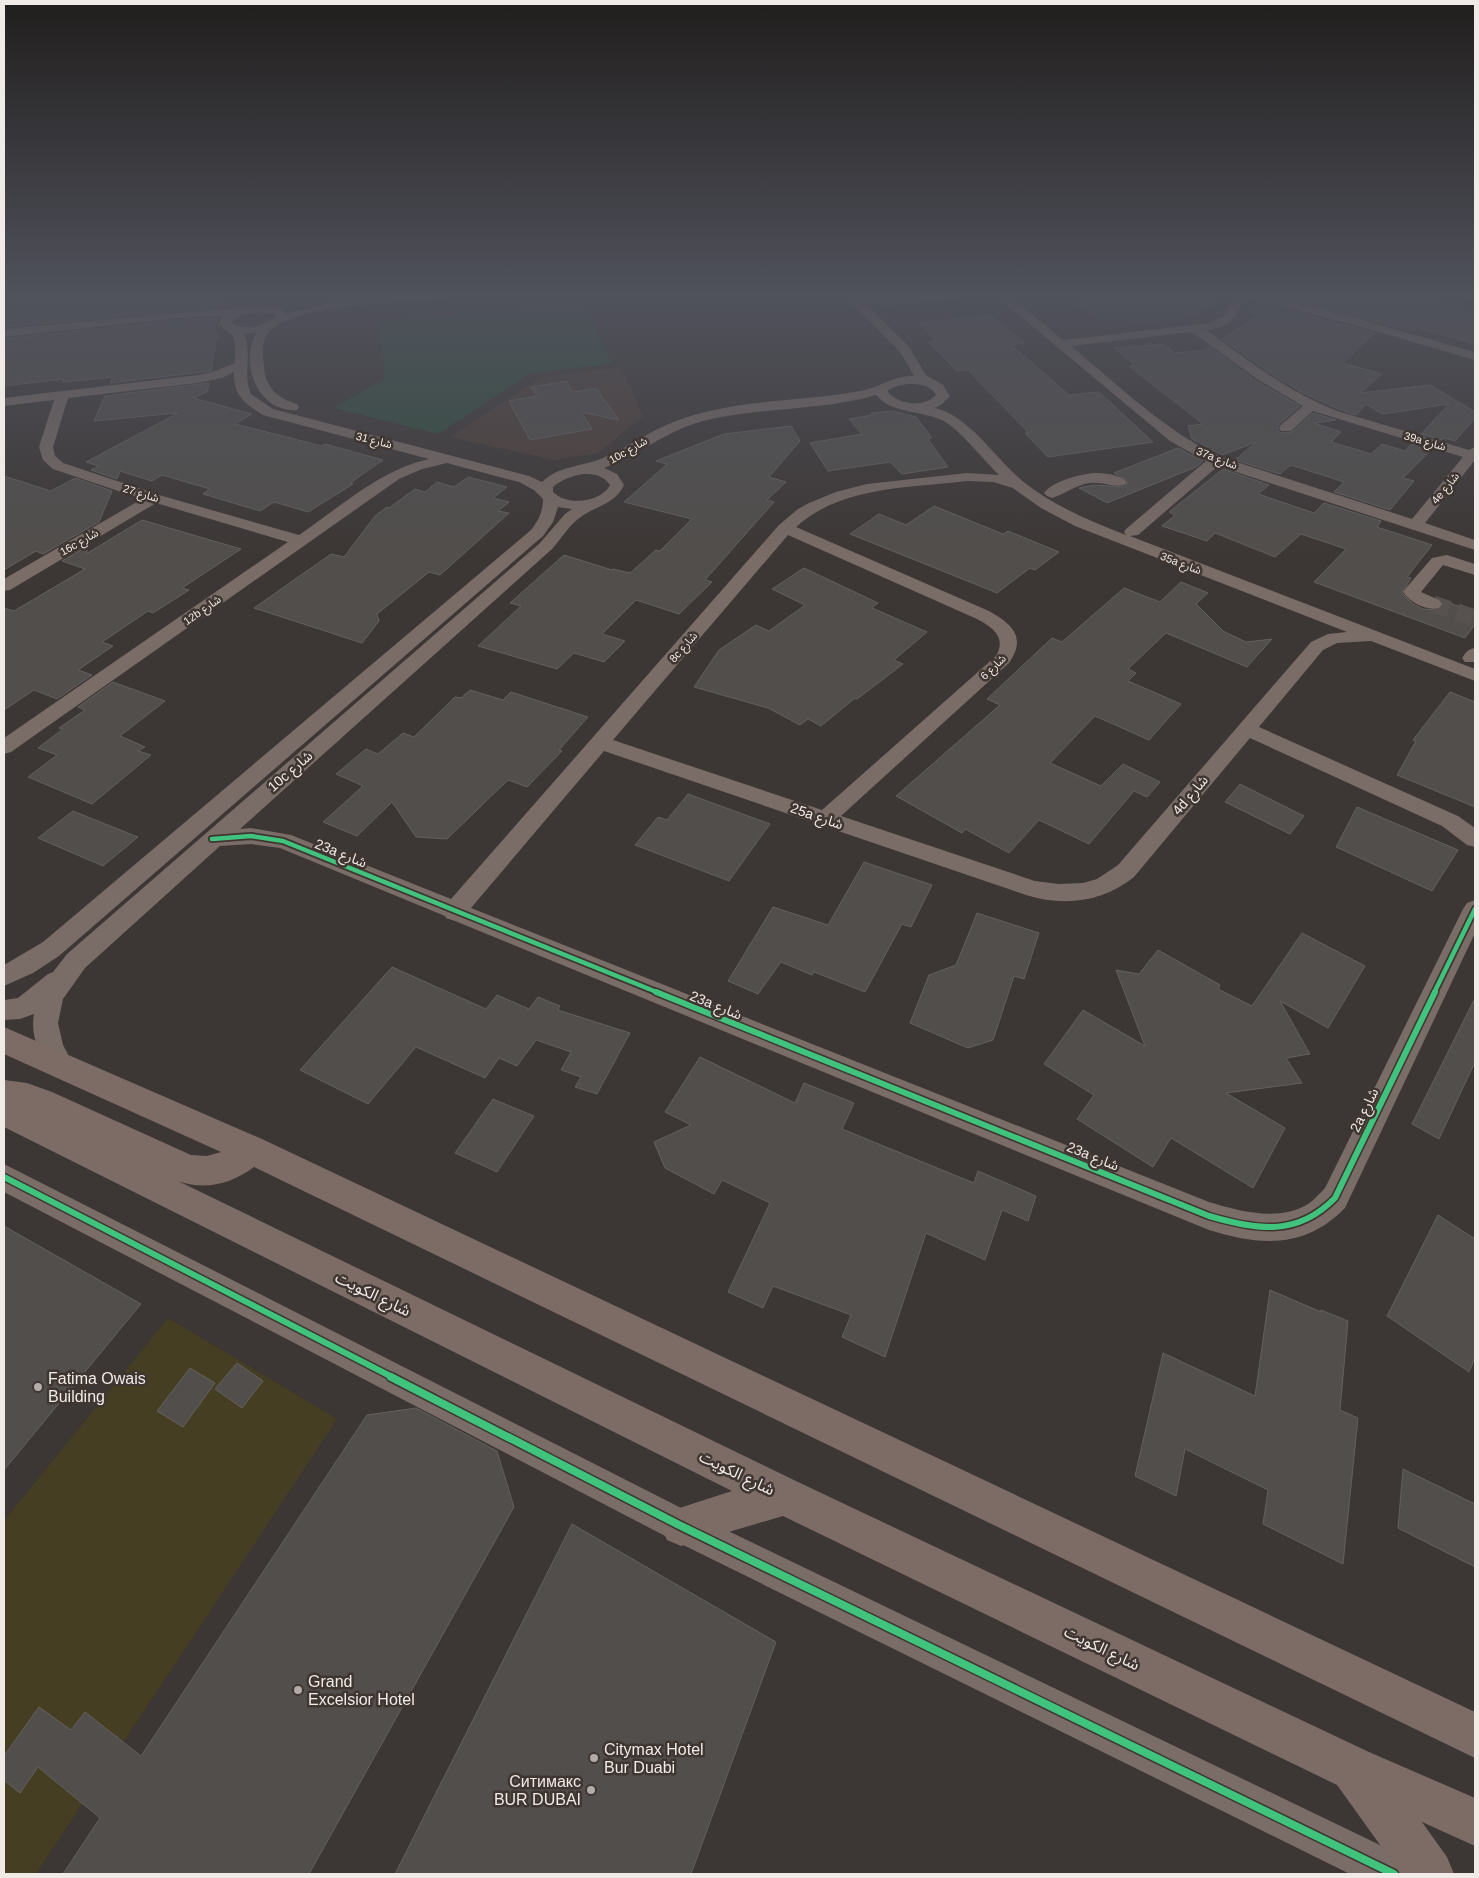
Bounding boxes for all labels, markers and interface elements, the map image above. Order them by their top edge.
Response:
street label: 39a شارع [1402,429,1448,455]
street label: شارع 31 [354,430,394,452]
street label: 10c شارع [607,434,651,467]
street label: 37a شارع [1194,445,1240,473]
street label: 4e شارع [1429,470,1463,507]
street label: شارع 27 [121,482,161,506]
street label: 16c شارع [58,526,102,559]
street label: 35a شارع [1158,550,1204,578]
street label: 12b شارع [181,593,224,629]
street label: 8c شارع [667,629,701,666]
street label: شارع 6 [978,652,1010,683]
street label: 10c شارع [264,747,318,797]
street label: 4d شارع [1169,772,1213,820]
street label: 25a شارع [788,800,845,835]
street label: 23a شارع [312,835,369,873]
street label: 23a شارع [687,987,744,1025]
street label: 2a شارع [1347,1085,1384,1136]
street label: 23a شارع [1064,1138,1121,1176]
street label: شارع الكويت [331,1268,413,1323]
place label: Fatima Owais Building [48,1370,146,1405]
marker: Fatima Owais Building [32,1381,44,1393]
street label: شارع الكويت [695,1447,777,1502]
street label: شارع الكويت [1060,1622,1142,1677]
place label: Grand Excelsior Hotel [308,1673,415,1708]
marker: Grand Excelsior Hotel [292,1684,304,1696]
place label: Citymax Hotel Bur Duabi [604,1741,704,1776]
marker: Citymax Hotel Bur Duabi [588,1752,600,1764]
place label: Ситимакс BUR DUBAI [494,1773,581,1808]
marker: Ситимакс BUR DUBAI [585,1784,597,1796]

